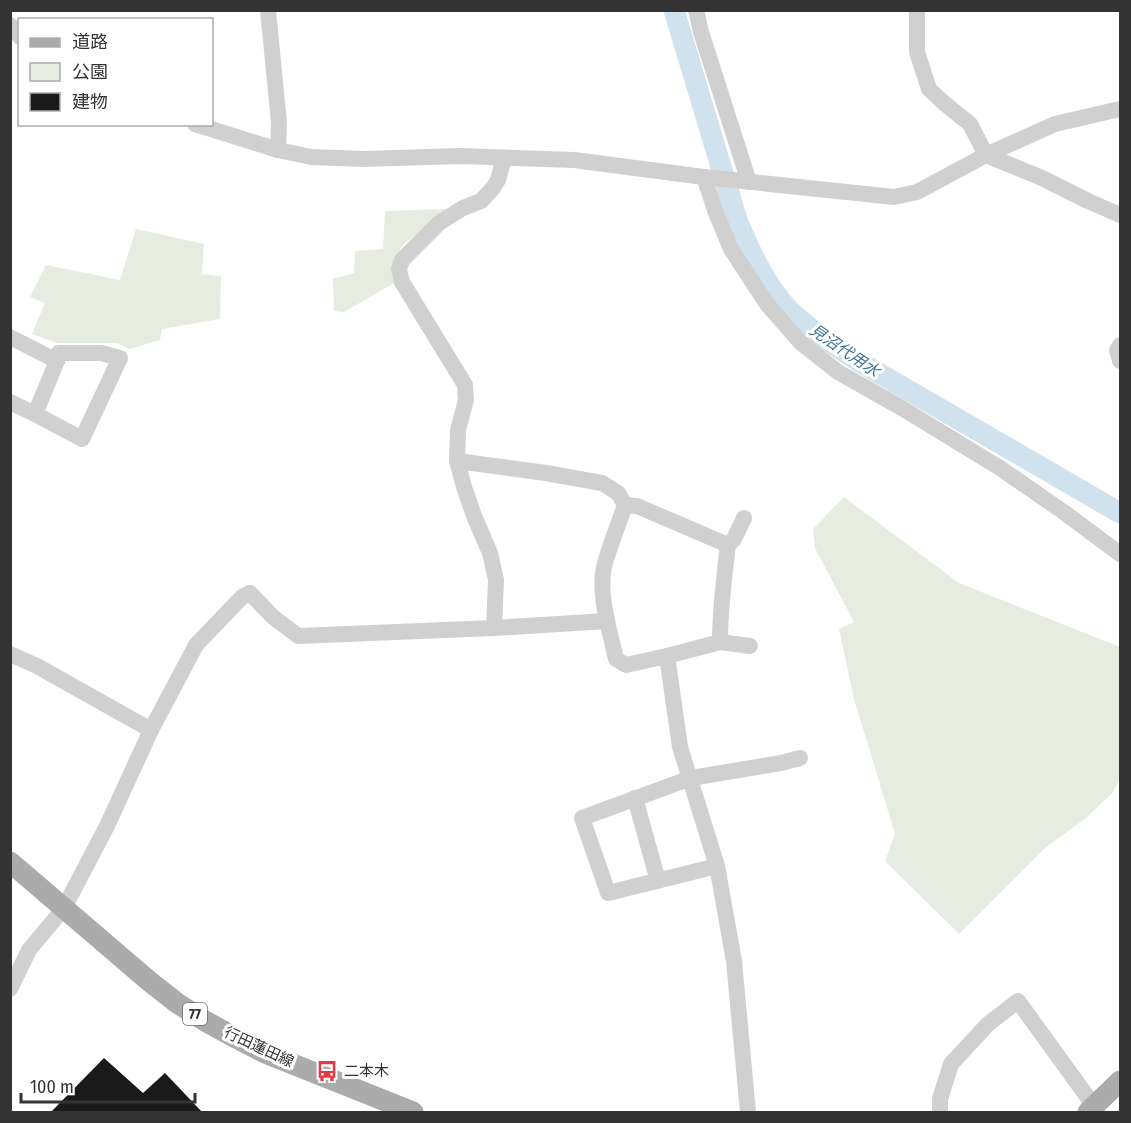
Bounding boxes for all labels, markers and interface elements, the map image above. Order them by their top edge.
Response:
legend [18,18,213,126]
text: 道路 [72,31,108,53]
text: 公園 [72,61,108,83]
text: 建物 [72,91,108,113]
water label: 見沼代用水 [806,320,885,382]
road number: 77 [183,1003,207,1025]
street label: 行田蓮田線 [221,1023,297,1071]
bus stop icon: 二本木 [315,1059,339,1083]
place label: 二本木 [344,1062,389,1080]
scale bar [21,1066,195,1104]
text: 100 m [30,1076,74,1098]

